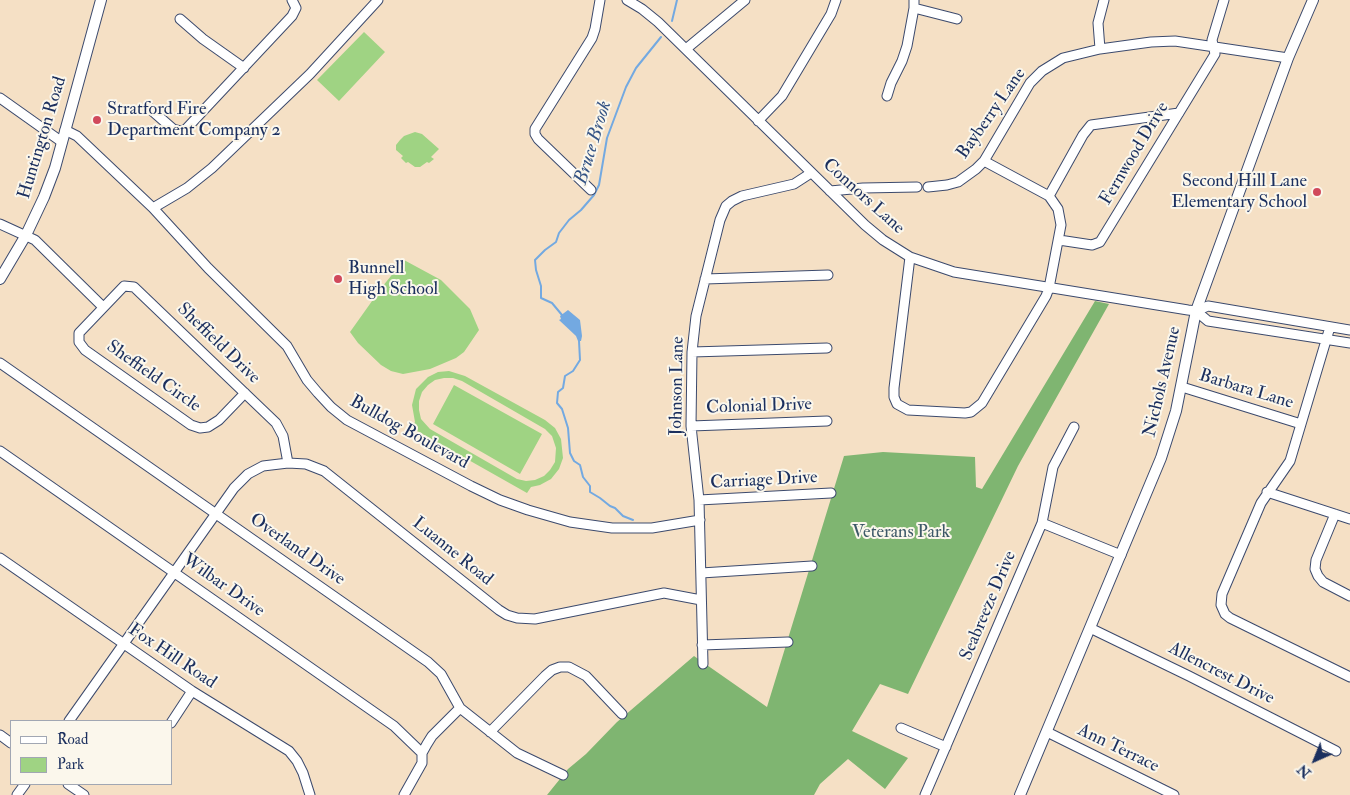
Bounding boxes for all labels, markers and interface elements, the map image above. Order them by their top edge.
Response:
street label: Bayberry Lane [953,65,1031,163]
street label: Huntington Road [14,74,72,202]
place label: Stratford Fire Department Company 2 [107,99,281,142]
water label: Bruce Brook [571,99,617,187]
street label: Fernwood Drive [1096,99,1174,209]
marker: Stratford Fire Department Company 2 [91,114,103,126]
street label: Connors Lane [818,155,908,239]
place label: Second Hill Lane Elementary School [1171,171,1307,213]
marker: Second Hill Lane Elementary School [1311,186,1323,198]
place label: Bunnell High School [348,258,438,300]
marker: Bunnell High School [332,273,344,285]
street label: Sheffield Drive [172,299,264,389]
street label: Nichols Avenue [1140,325,1186,439]
street label: Johnson Lane [666,336,690,436]
street label: Sheffield Circle [102,337,204,417]
street label: Barbara Lane [1196,365,1296,415]
street label: Bulldog Boulevard [346,391,472,475]
street label: Colonial Drive [706,394,812,420]
street label: Carriage Drive [710,467,818,495]
street label: Overland Drive [245,509,349,591]
street label: Luanne Road [407,513,497,591]
park label: Veterans Park [852,522,950,544]
street label: Seabreeze Drive [956,548,1022,664]
street label: Wilbar Drive [178,550,268,622]
street label: Fox Hill Road [124,620,220,694]
street label: Allencrest Drive [1165,638,1277,710]
legend [10,720,172,785]
street label: Ann Terrace [1074,720,1162,778]
text: Road [57,730,88,749]
north arrow [1290,735,1340,785]
text: Park [57,755,84,774]
text: N [1294,761,1315,782]

